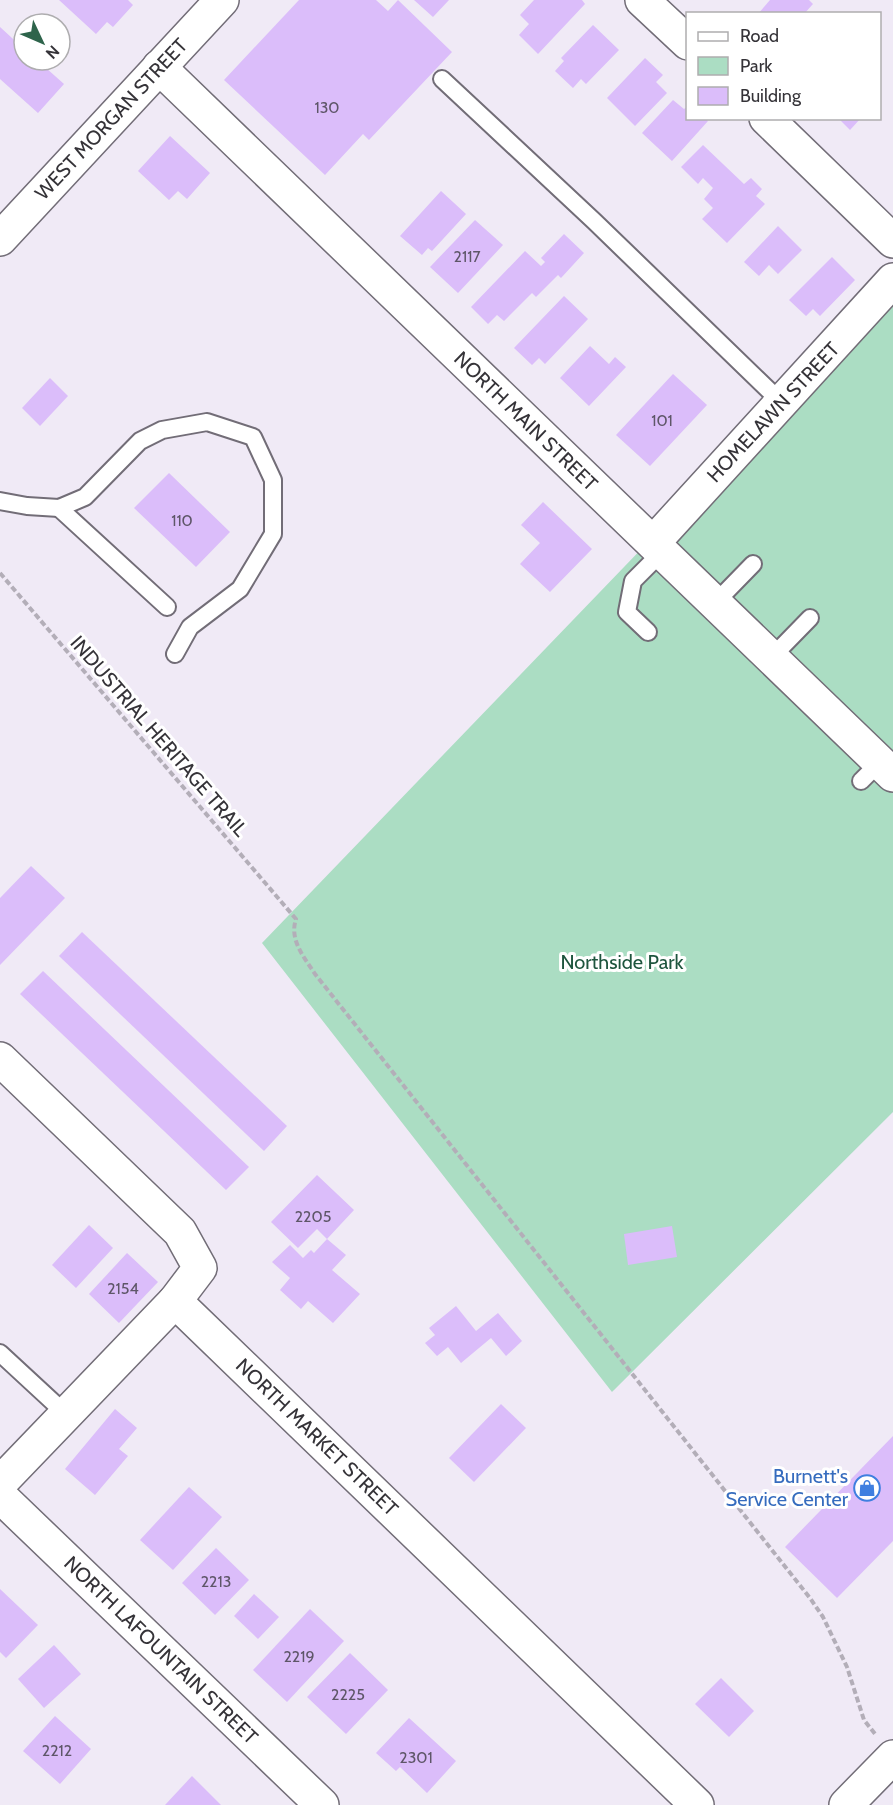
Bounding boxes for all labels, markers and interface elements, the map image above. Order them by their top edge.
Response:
north arrow [12,12,72,72]
legend [686,12,881,120]
text: Road [740,25,779,47]
street label: WEST MORGAN STREET [30,33,192,205]
text: Park [740,55,773,77]
text: Building [740,85,802,107]
house number: 130 [314,98,340,117]
house number: 2117 [454,247,480,266]
street label: HOMELAWN STREET [702,337,844,487]
street label: NORTH MAIN STREET [449,346,603,496]
house number: 101 [651,411,673,430]
house number: 110 [171,511,193,530]
street label: INDUSTRIAL HERITAGE TRAIL [65,631,253,841]
park label: Northside Park [560,950,684,974]
house number: 2205 [295,1207,331,1226]
house number: 2154 [107,1279,139,1298]
street label: NORTH MARKET STREET [231,1353,403,1521]
place label: Burnett's Service Center [725,1464,849,1511]
shop icon: Burnett's Service Center [852,1473,882,1503]
street label: NORTH LAFOUNTAIN STREET [59,1551,263,1749]
house number: 2213 [201,1572,231,1591]
house number: 2219 [283,1647,315,1666]
house number: 2225 [331,1685,365,1704]
house number: 2212 [42,1741,72,1760]
house number: 2301 [399,1748,433,1767]

